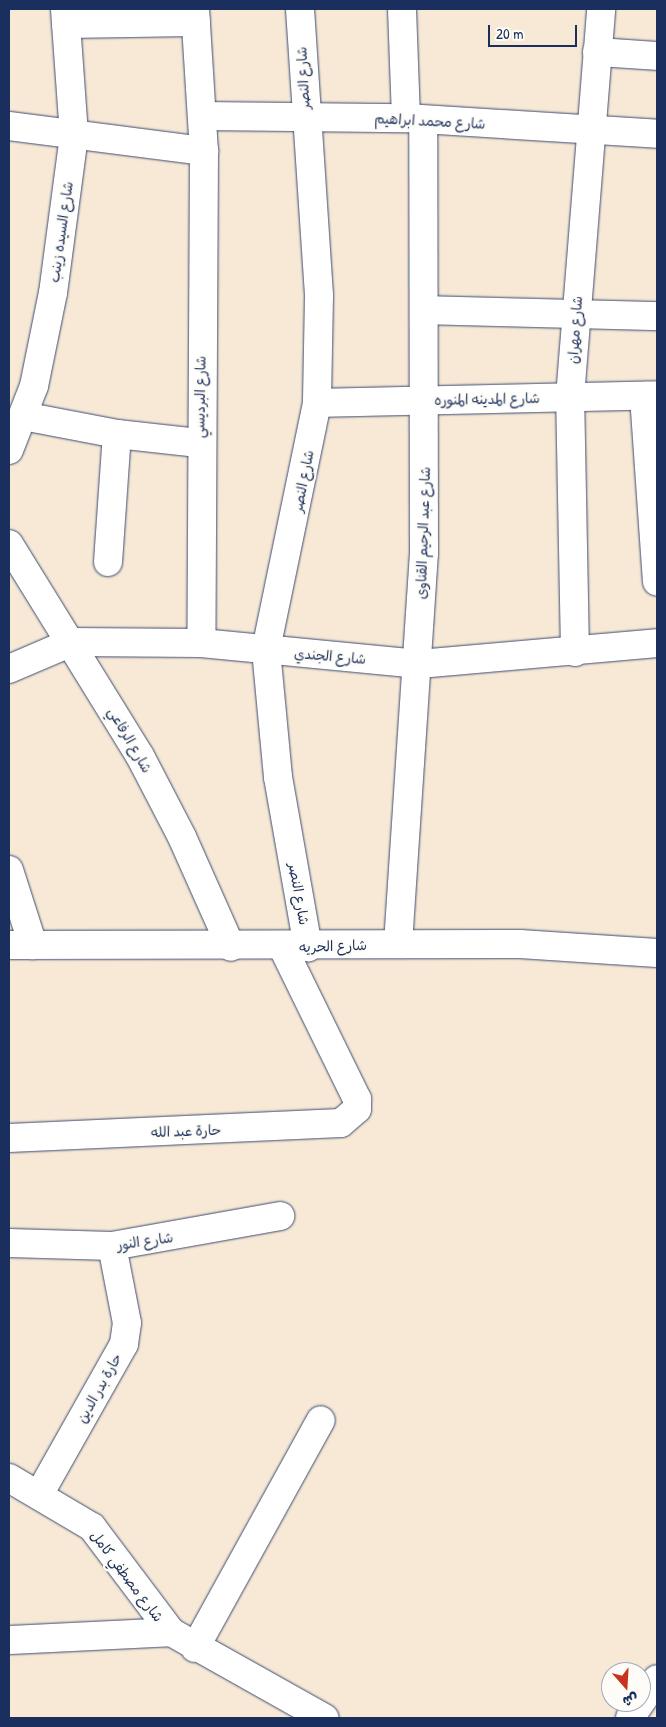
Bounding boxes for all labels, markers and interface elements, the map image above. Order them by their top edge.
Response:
scale bar [491,15,580,47]
text: 20 m [496,23,523,44]
street label: شارع النصر [293,46,313,110]
street label: شارع محمد ابراهيم [374,110,486,132]
street label: شارع السيده زينب [46,180,76,284]
street label: شارع مهران [564,295,586,365]
street label: شارع البرديسي [191,356,209,438]
street label: شارع المدينه المنوره [434,390,540,408]
street label: شارع النصر [289,449,317,513]
street label: شارع عبد الرحيم القناوى [412,466,434,600]
street label: شارع الجندي [293,644,367,668]
street label: شارع الرفاعي [105,704,155,776]
street label: شارع النصر [285,862,313,926]
street label: شارع الحريه [299,936,367,956]
street label: حارة عبد الله [151,1121,221,1141]
street label: شارع النور [116,1229,174,1253]
street label: حارة بدر الدين [73,1350,125,1426]
street label: شارع مصطفي كامل [87,1527,167,1625]
north arrow [601,1662,651,1712]
text: ش [620,1689,641,1712]

